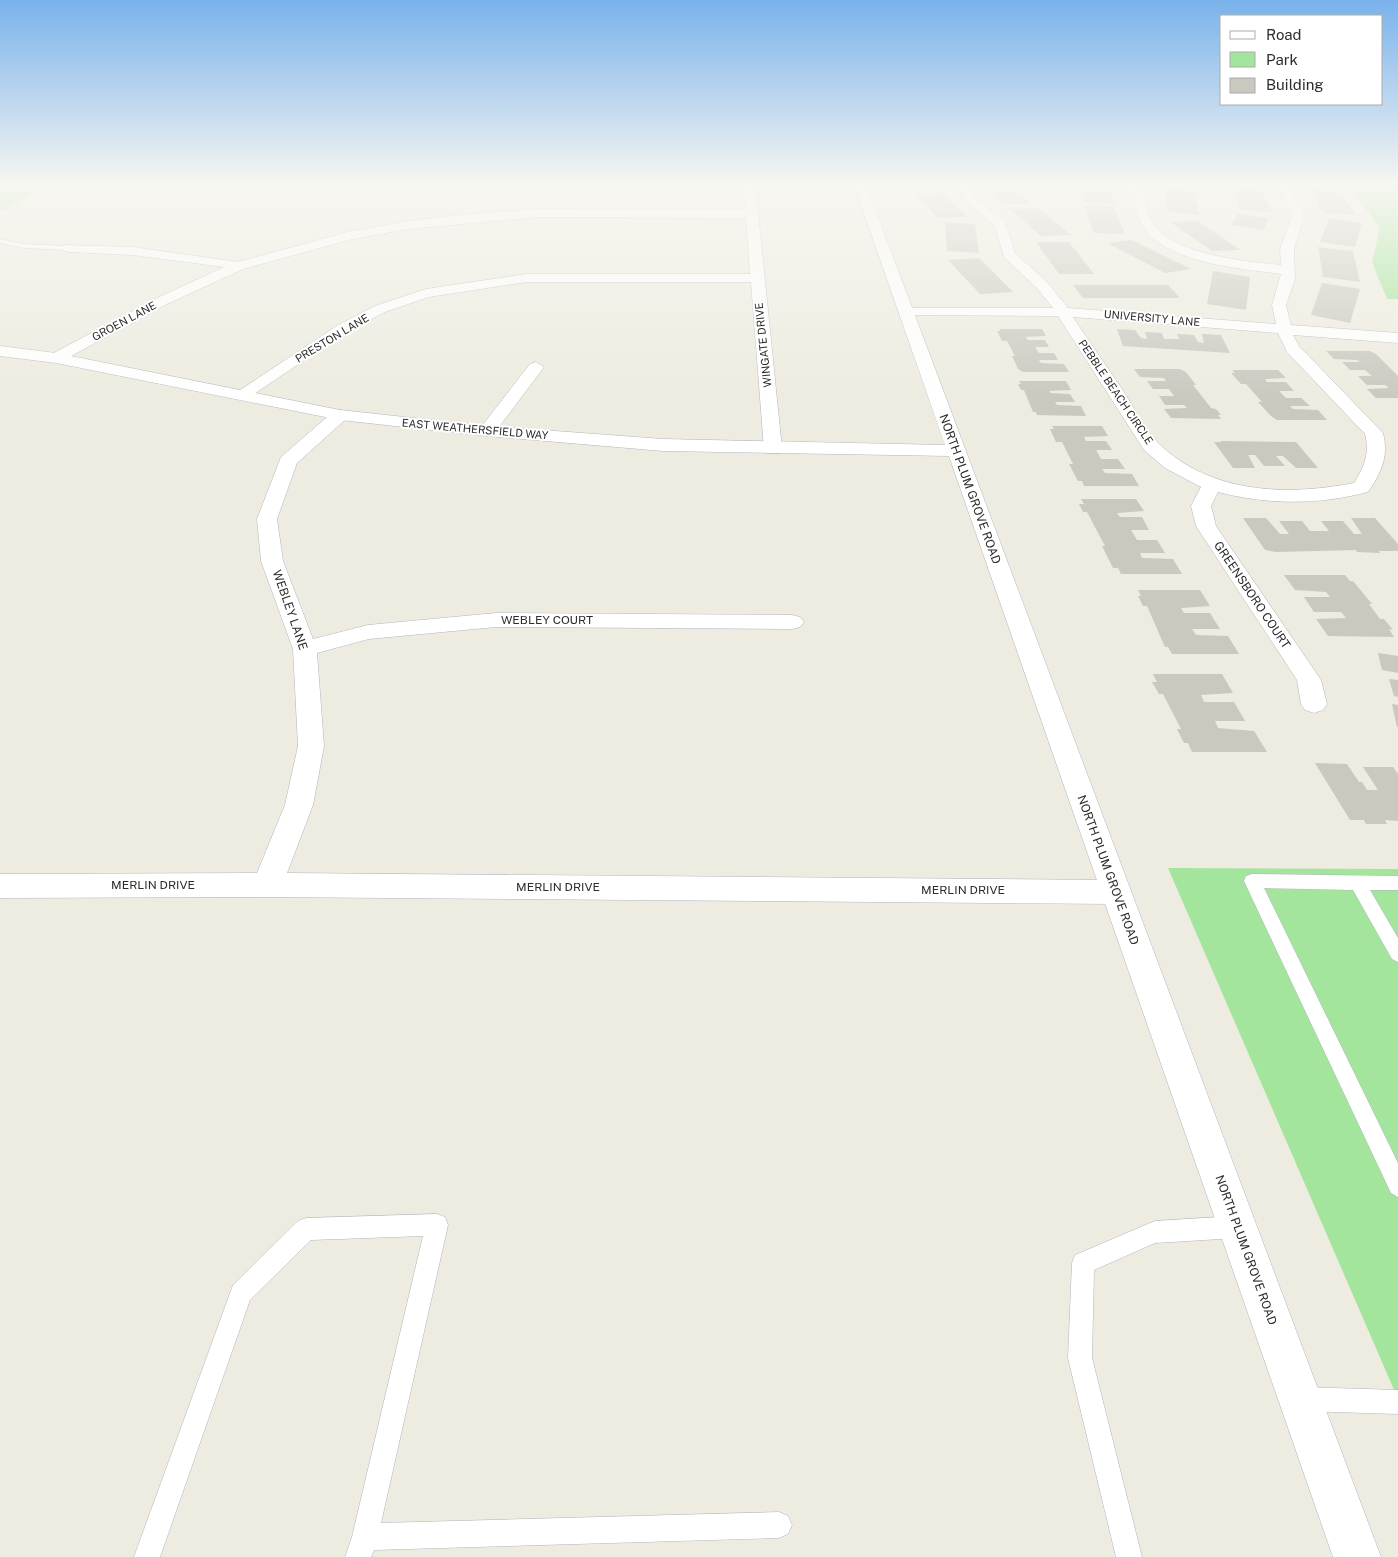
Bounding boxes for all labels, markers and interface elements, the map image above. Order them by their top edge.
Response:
legend [1220,15,1383,105]
text: Road [1266,26,1302,43]
text: Park [1266,51,1298,68]
text: Building [1266,76,1324,93]
street label: GROEN LANE [90,299,158,343]
street label: WINGATE DRIVE [753,302,773,388]
street label: UNIVERSITY LANE [1103,308,1201,328]
street label: PRESTON LANE [293,311,371,365]
street label: PEBBLE BEACH CIRCLE [1076,337,1156,447]
street label: NORTH PLUM GROVE ROAD [936,412,1004,566]
street label: EAST WEATHERSFIELD WAY [401,417,549,441]
street label: GREENSBORO COURT [1211,539,1293,651]
street label: WEBLEY LANE [270,568,310,652]
street label: WEBLEY COURT [501,613,593,627]
street label: NORTH PLUM GROVE ROAD [1074,793,1142,947]
street label: MERLIN DRIVE [111,878,195,892]
street label: MERLIN DRIVE [516,880,600,894]
street label: MERLIN DRIVE [921,883,1005,897]
street label: NORTH PLUM GROVE ROAD [1212,1173,1280,1327]

